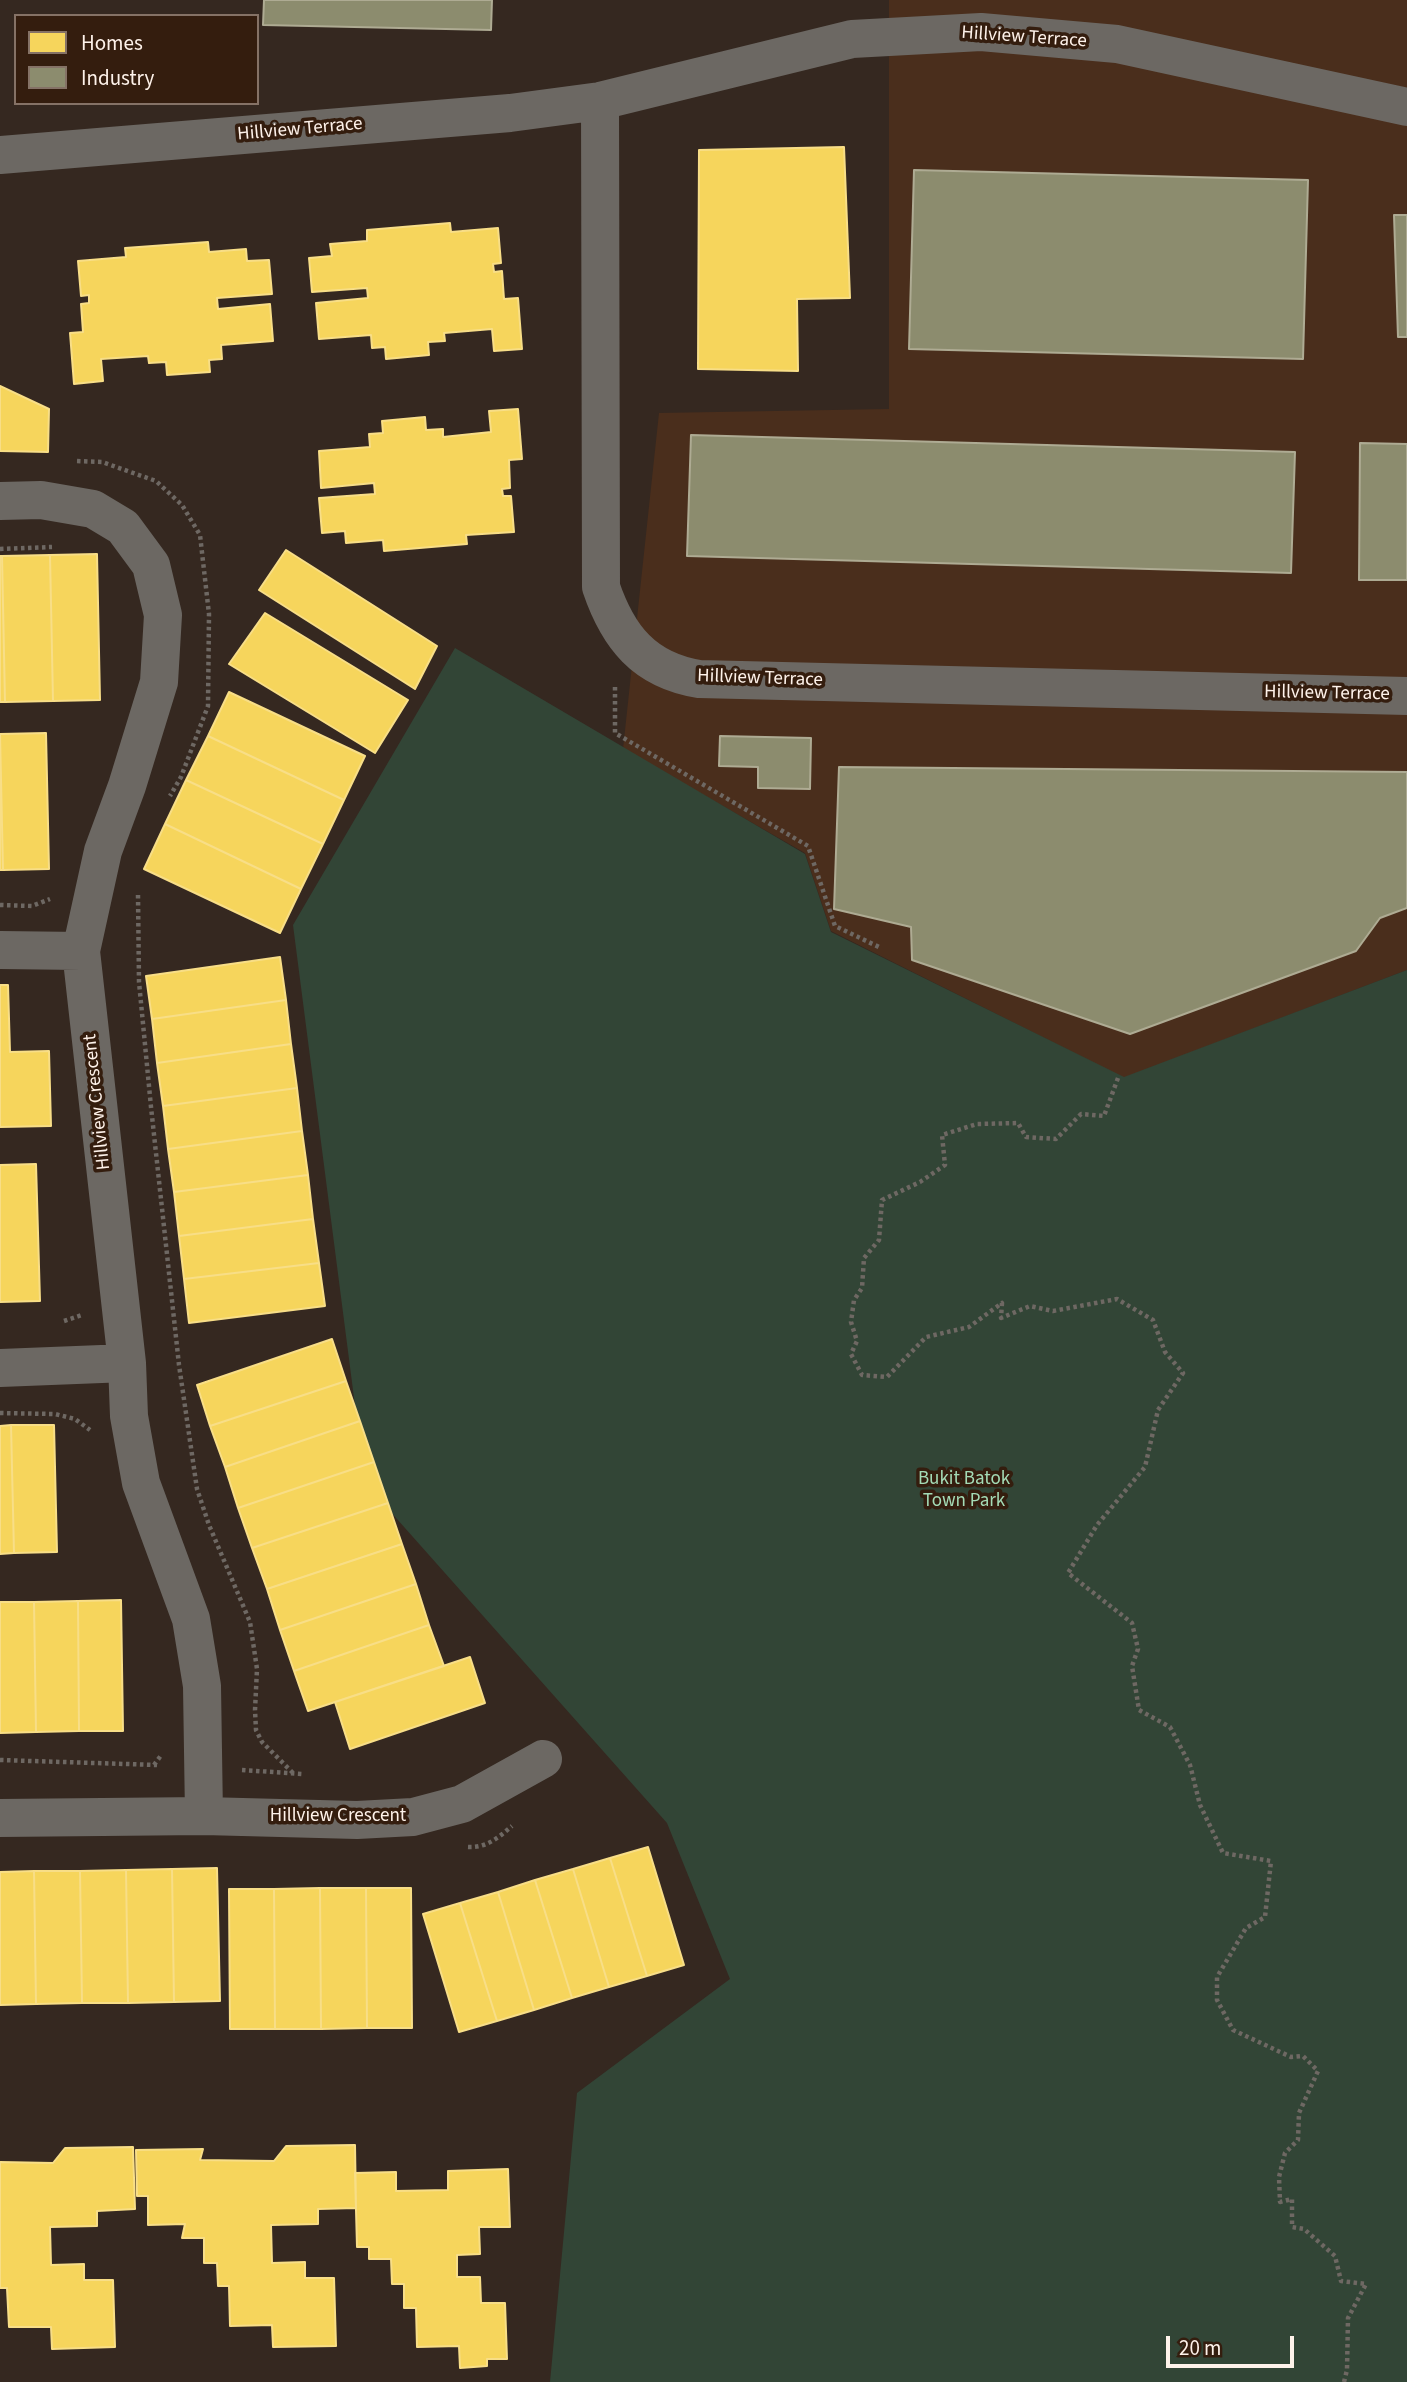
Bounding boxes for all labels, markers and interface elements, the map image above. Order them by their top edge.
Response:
legend [14,14,259,105]
street label: Hillview Terrace [961,22,1087,54]
text: Homes [81,28,143,58]
text: Industry [81,63,154,93]
street label: Hillview Terrace [236,113,364,147]
street label: Hillview Terrace [697,665,823,693]
street label: Hillview Terrace [1264,682,1390,706]
street label: Hillview Crescent [80,1033,116,1171]
park label: Bukit Batok Town Park [918,1469,1010,1513]
street label: Hillview Crescent [270,1806,406,1828]
scale bar [1169,2322,1297,2366]
text: 20 m [1179,2333,1221,2363]

